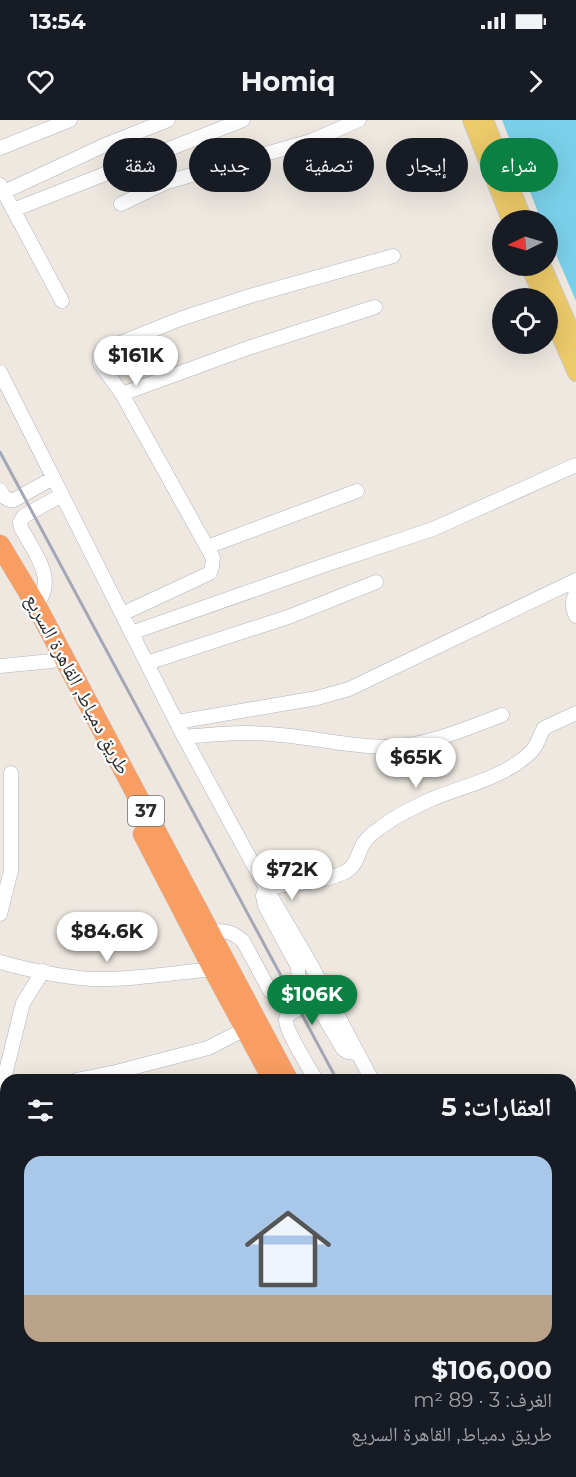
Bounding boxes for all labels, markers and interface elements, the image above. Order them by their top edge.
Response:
text: 13:54 [30,8,86,35]
icon: heart [24,65,57,98]
text: Homiq [241,65,335,98]
icon: forward [519,65,552,98]
chip: شقة [103,138,177,192]
chip: جديد [189,138,271,192]
chip: تصفية [283,138,374,192]
chip: إيجار [386,138,468,192]
chip: شراء [480,138,558,192]
north arrow [492,210,558,276]
map controls [492,210,558,354]
button: locate [492,288,558,354]
pin: $161K [94,336,178,387]
text: $161K [108,343,164,367]
street label: طريق دمياط, القاهرة السريع [19,590,136,779]
pin: $65K [380,738,452,789]
text: $65K [390,745,442,769]
road number: 37 [128,796,164,826]
pin: $72K [256,850,328,901]
text: $72K [266,857,318,881]
pin: $84.6K [58,912,156,963]
text: $84.6K [71,919,143,943]
pin: $106K [270,975,354,1026]
text: $106K [281,982,343,1006]
text: العقارات: 5 [441,1091,552,1123]
icon: filters [24,1094,57,1127]
icon: home [234,1195,342,1303]
text: $106,000 [432,1354,552,1386]
text: الغرف: 3 · 89 m² [413,1388,552,1412]
text: طريق دمياط, القاهرة السريع [351,1422,552,1446]

